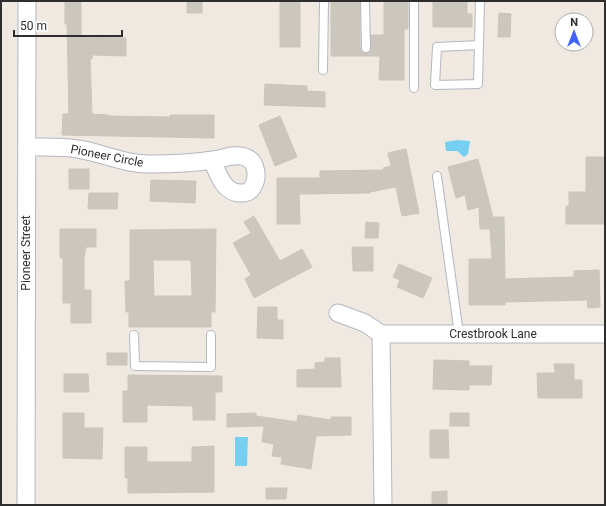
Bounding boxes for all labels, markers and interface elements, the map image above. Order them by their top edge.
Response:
scale bar [14,12,122,38]
north arrow [554,12,594,52]
text: N [570,16,578,29]
text: 50 m [20,19,47,33]
street label: Pioneer Circle [69,142,145,170]
street label: Pioneer Street [19,215,33,291]
street label: Crestbrook Lane [449,327,537,341]

